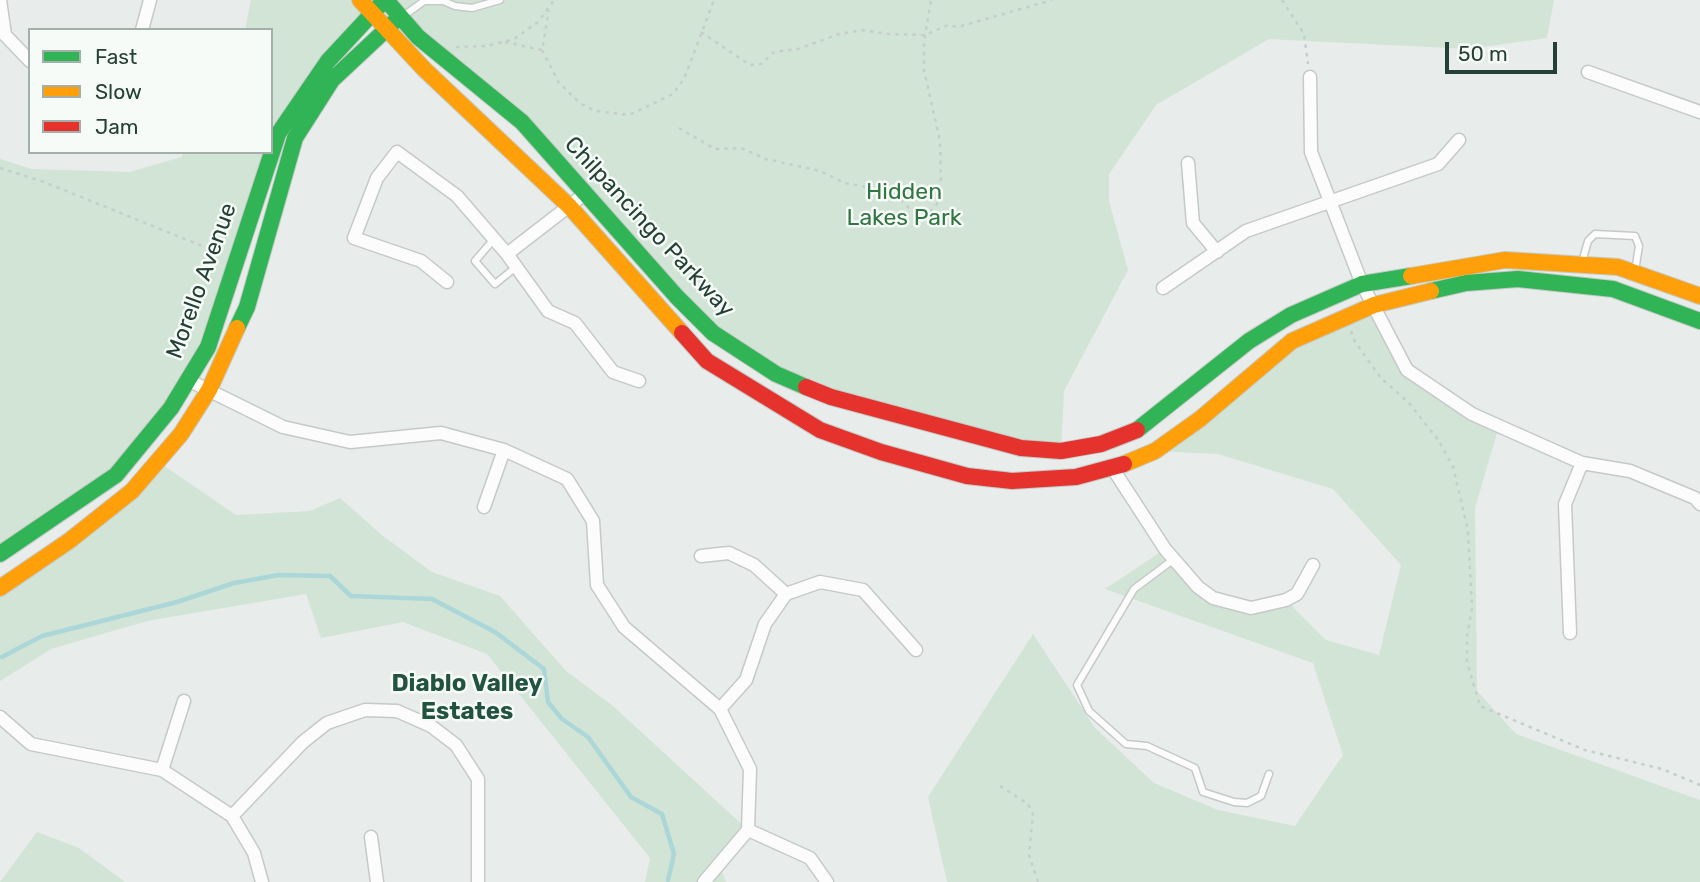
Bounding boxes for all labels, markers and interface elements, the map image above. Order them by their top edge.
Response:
legend [28,28,273,154]
scale bar [1448,28,1560,72]
text: 50 m [1458,41,1508,66]
text: Fast [95,44,137,69]
text: Slow [95,79,142,104]
text: Jam [95,114,139,139]
street label: Chilpancingo Parkway [558,131,740,323]
park label: Hidden Lakes Park [846,178,962,232]
street label: Morello Avenue [161,199,243,363]
district label: Diablo Valley Estates [391,670,543,726]

